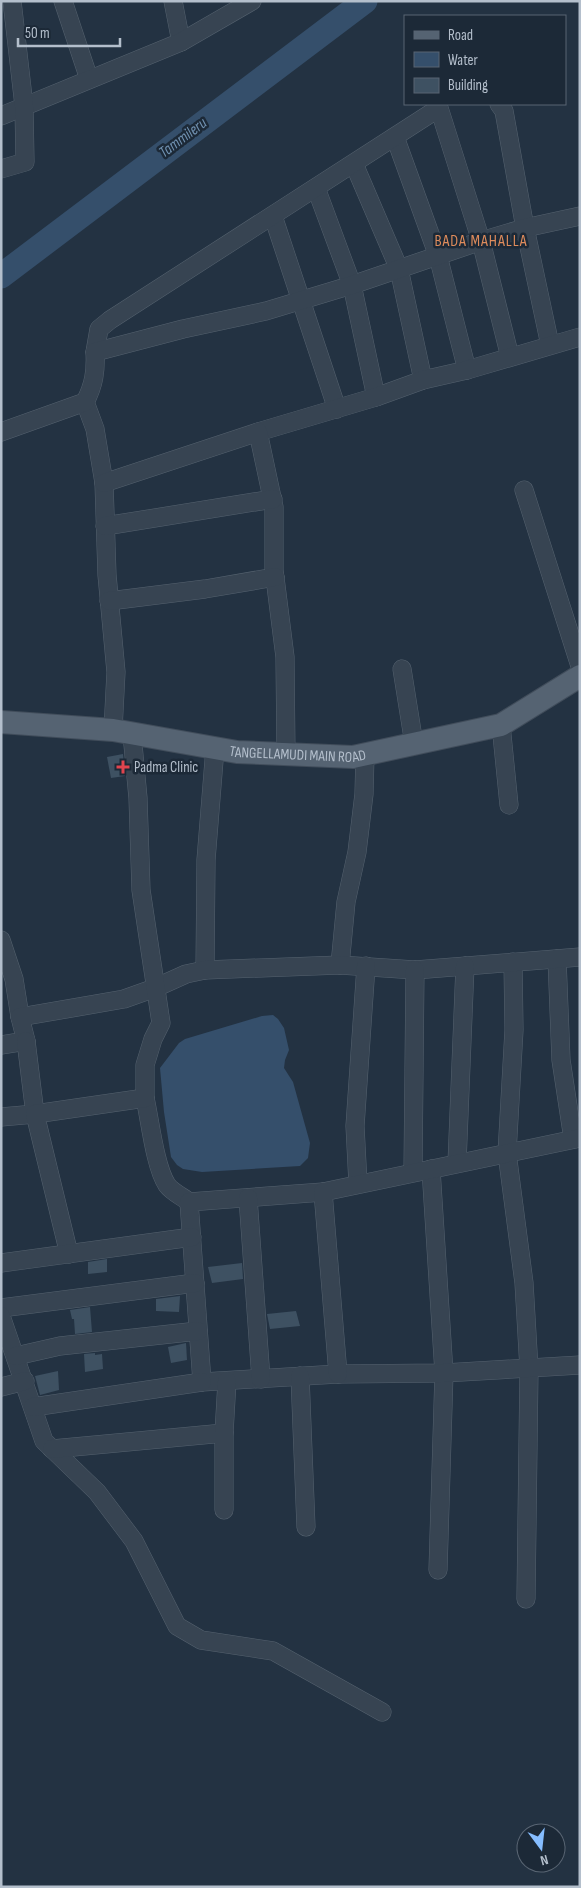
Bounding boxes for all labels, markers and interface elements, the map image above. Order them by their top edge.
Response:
scale bar [18,15,120,47]
legend [404,15,566,105]
text: 50 m [25,24,50,43]
text: Road [448,26,473,45]
text: Water [448,51,479,70]
text: Building [448,76,488,95]
water label: Tammileru [155,114,211,162]
district label: BADA MAHALLA [434,232,528,251]
street label: TANGELLAMUDI MAIN ROAD [228,741,368,767]
place label: Padma Clinic [134,758,198,777]
marker: Padma Clinic [116,760,130,774]
north arrow [516,1823,566,1873]
text: N [538,1851,550,1869]

